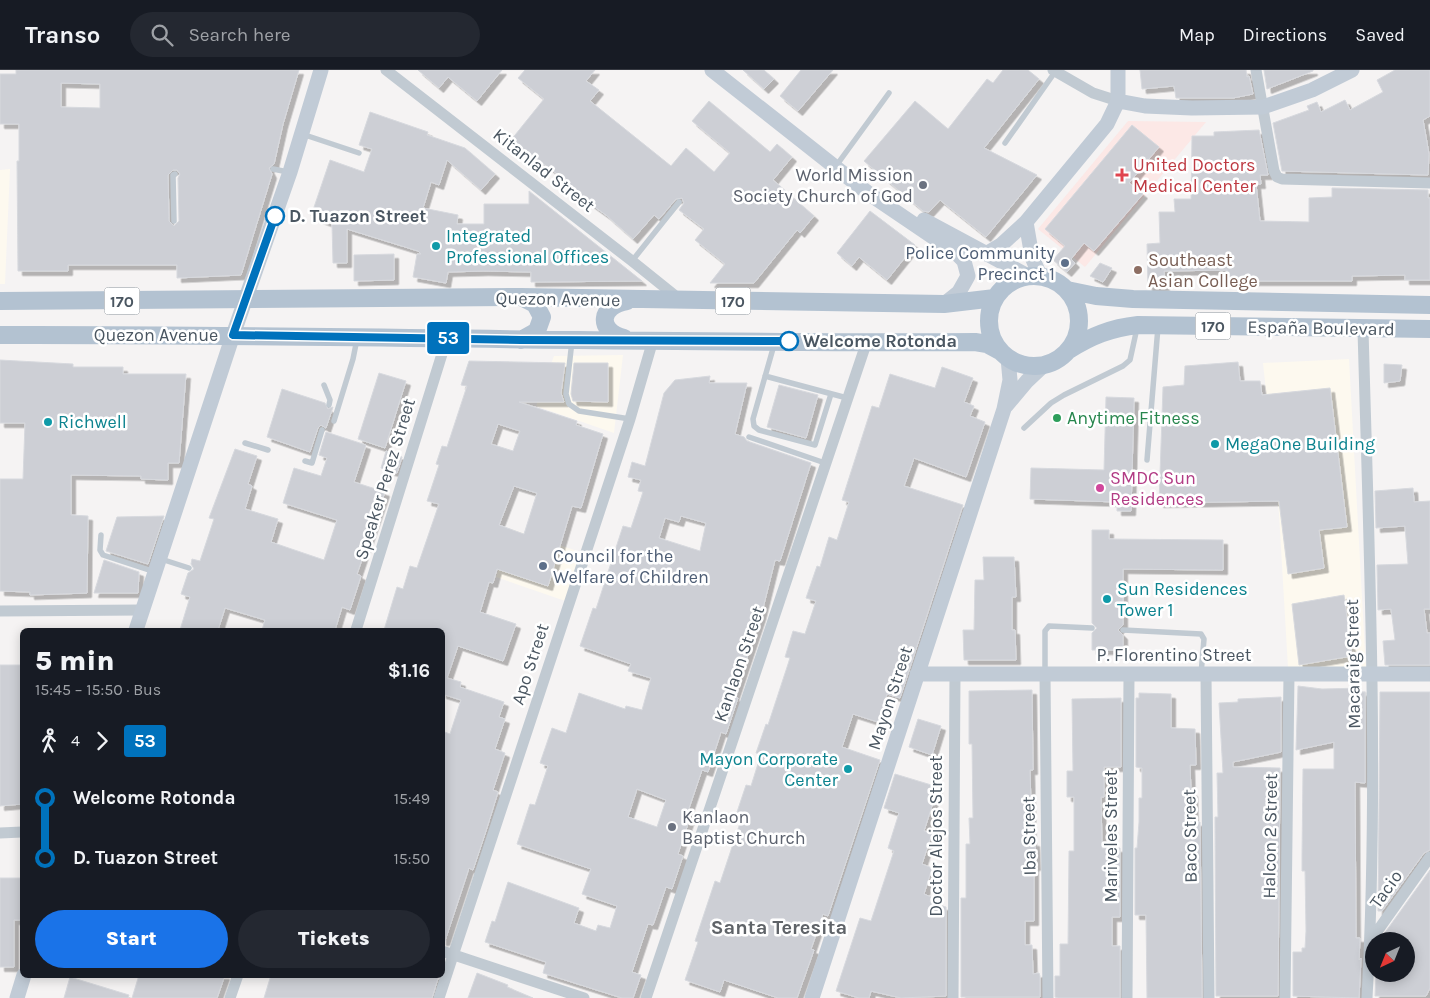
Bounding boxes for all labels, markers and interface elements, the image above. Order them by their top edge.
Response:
search box [130,12,480,57]
text: Transo [25,21,100,49]
icon: search [148,21,176,49]
text: Search here [188,24,291,46]
text: Map [1179,24,1215,46]
text: Directions [1243,24,1327,46]
text: Saved [1355,24,1405,46]
street label: Kitanlad Street [489,123,599,217]
place label: United Doctors Medical Center [1133,154,1256,197]
place label: World Mission Society Church of God [733,164,913,207]
marker: United Doctors Medical Center [1115,168,1129,182]
marker: World Mission Society Church of God [917,179,929,191]
place label: D. Tuazon Street [289,205,426,227]
marker: D. Tuazon Street [265,206,285,226]
place label: Integrated Professional Offices [446,225,609,268]
marker: Integrated Professional Offices [430,240,442,252]
place label: Police Community Precinct 1 [905,242,1056,285]
place label: Southeast Asian College [1148,249,1258,292]
marker: Police Community Precinct 1 [1059,257,1071,269]
marker: Southeast Asian College [1132,264,1144,276]
street label: Quezon Avenue [496,287,620,311]
road number: 170 [104,288,140,315]
road number: 170 [716,288,750,315]
road number: 170 [1196,312,1230,340]
street label: España Boulevard [1247,316,1395,340]
line badge: 53 [426,322,470,354]
street label: Quezon Avenue [94,324,218,346]
text: 53 [437,327,459,349]
place label: Welcome Rotonda [803,330,957,352]
marker: Welcome Rotonda [779,331,799,351]
street label: Speaker Perez Street [350,395,420,563]
place label: Anytime Fitness [1067,407,1200,429]
place label: Richwell [58,411,127,433]
marker: Anytime Fitness [1051,412,1063,424]
marker: Richwell [42,416,54,428]
place label: MegaOne Building [1225,433,1375,455]
marker: MegaOne Building [1209,438,1221,450]
place label: SMDC Sun Residences [1110,467,1204,510]
marker: SMDC Sun Residences [1094,482,1106,494]
place label: Council for the Welfare of Children [553,545,709,588]
marker: Council for the Welfare of Children [537,560,549,572]
place label: Sun Residences Tower 1 [1117,578,1248,621]
marker: Sun Residences Tower 1 [1101,593,1113,605]
street label: Macaraig Street [1341,599,1365,729]
street label: Kanlaon Street [709,603,769,725]
street label: Apo Street [506,620,554,708]
street label: Mayon Street [863,643,917,753]
text: 5 min [35,644,114,677]
street label: P. Florentino Street [1097,644,1252,666]
text: $1.16 [388,660,430,682]
text: 15:45 – 15:50 · Bus [35,680,161,699]
icon: walk [35,727,63,755]
icon: forward [88,727,116,755]
text: 53 [134,730,156,752]
text: 4 [71,731,80,750]
place label: Mayon Corporate Center [699,748,838,791]
street label: Doctor Alejos Street [925,755,947,917]
marker: Mayon Corporate Center [842,763,854,775]
street label: Mariveles Street [1100,769,1122,902]
street label: Halcon 2 Street [1258,773,1282,899]
text: Welcome Rotonda [73,787,236,809]
text: 15:49 [394,789,430,808]
street label: Baco Street [1178,789,1202,883]
street label: Iba Street [1017,796,1041,876]
place label: Kanlaon Baptist Church [682,806,806,849]
marker: Kanlaon Baptist Church [666,821,678,833]
text: D. Tuazon Street [73,847,218,869]
text: 15:50 [393,849,430,868]
street label: Tacio [1365,866,1407,912]
button: Start [35,910,228,968]
button: Tickets [238,910,430,968]
district label: Santa Teresita [711,916,847,939]
north arrow [1365,932,1415,982]
map controls [1365,932,1415,982]

